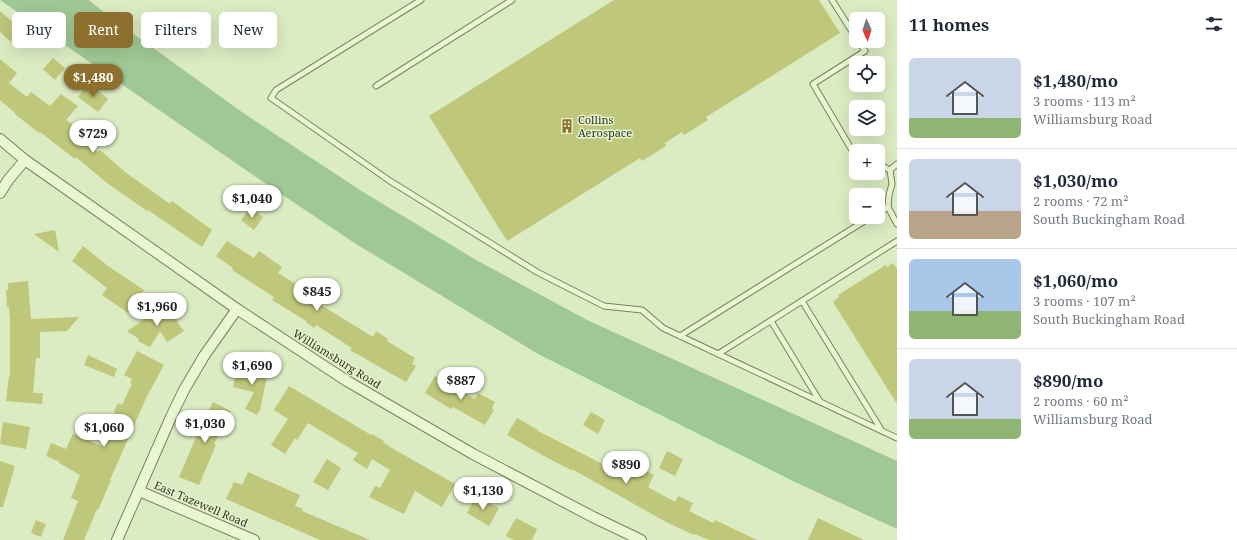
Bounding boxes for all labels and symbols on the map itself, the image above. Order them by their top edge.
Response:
north arrow [849,12,885,48]
pin: $1,480 [60,64,126,98]
place label: Collins Aerospace [578,112,632,140]
building icon: Collins Aerospace [559,118,575,134]
pin: $729 [69,120,117,154]
pin: $1,040 [219,185,285,219]
pin: $845 [293,278,341,312]
pin: $1,960 [124,293,190,327]
street label: Williamsburg Road [290,325,384,392]
pin: $1,690 [219,352,285,386]
pin: $887 [437,367,485,401]
pin: $1,030 [172,410,238,444]
pin: $1,060 [71,414,137,448]
pin: $890 [602,451,650,485]
street label: East Tazewell Road [152,477,251,530]
pin: $1,130 [450,477,516,511]

